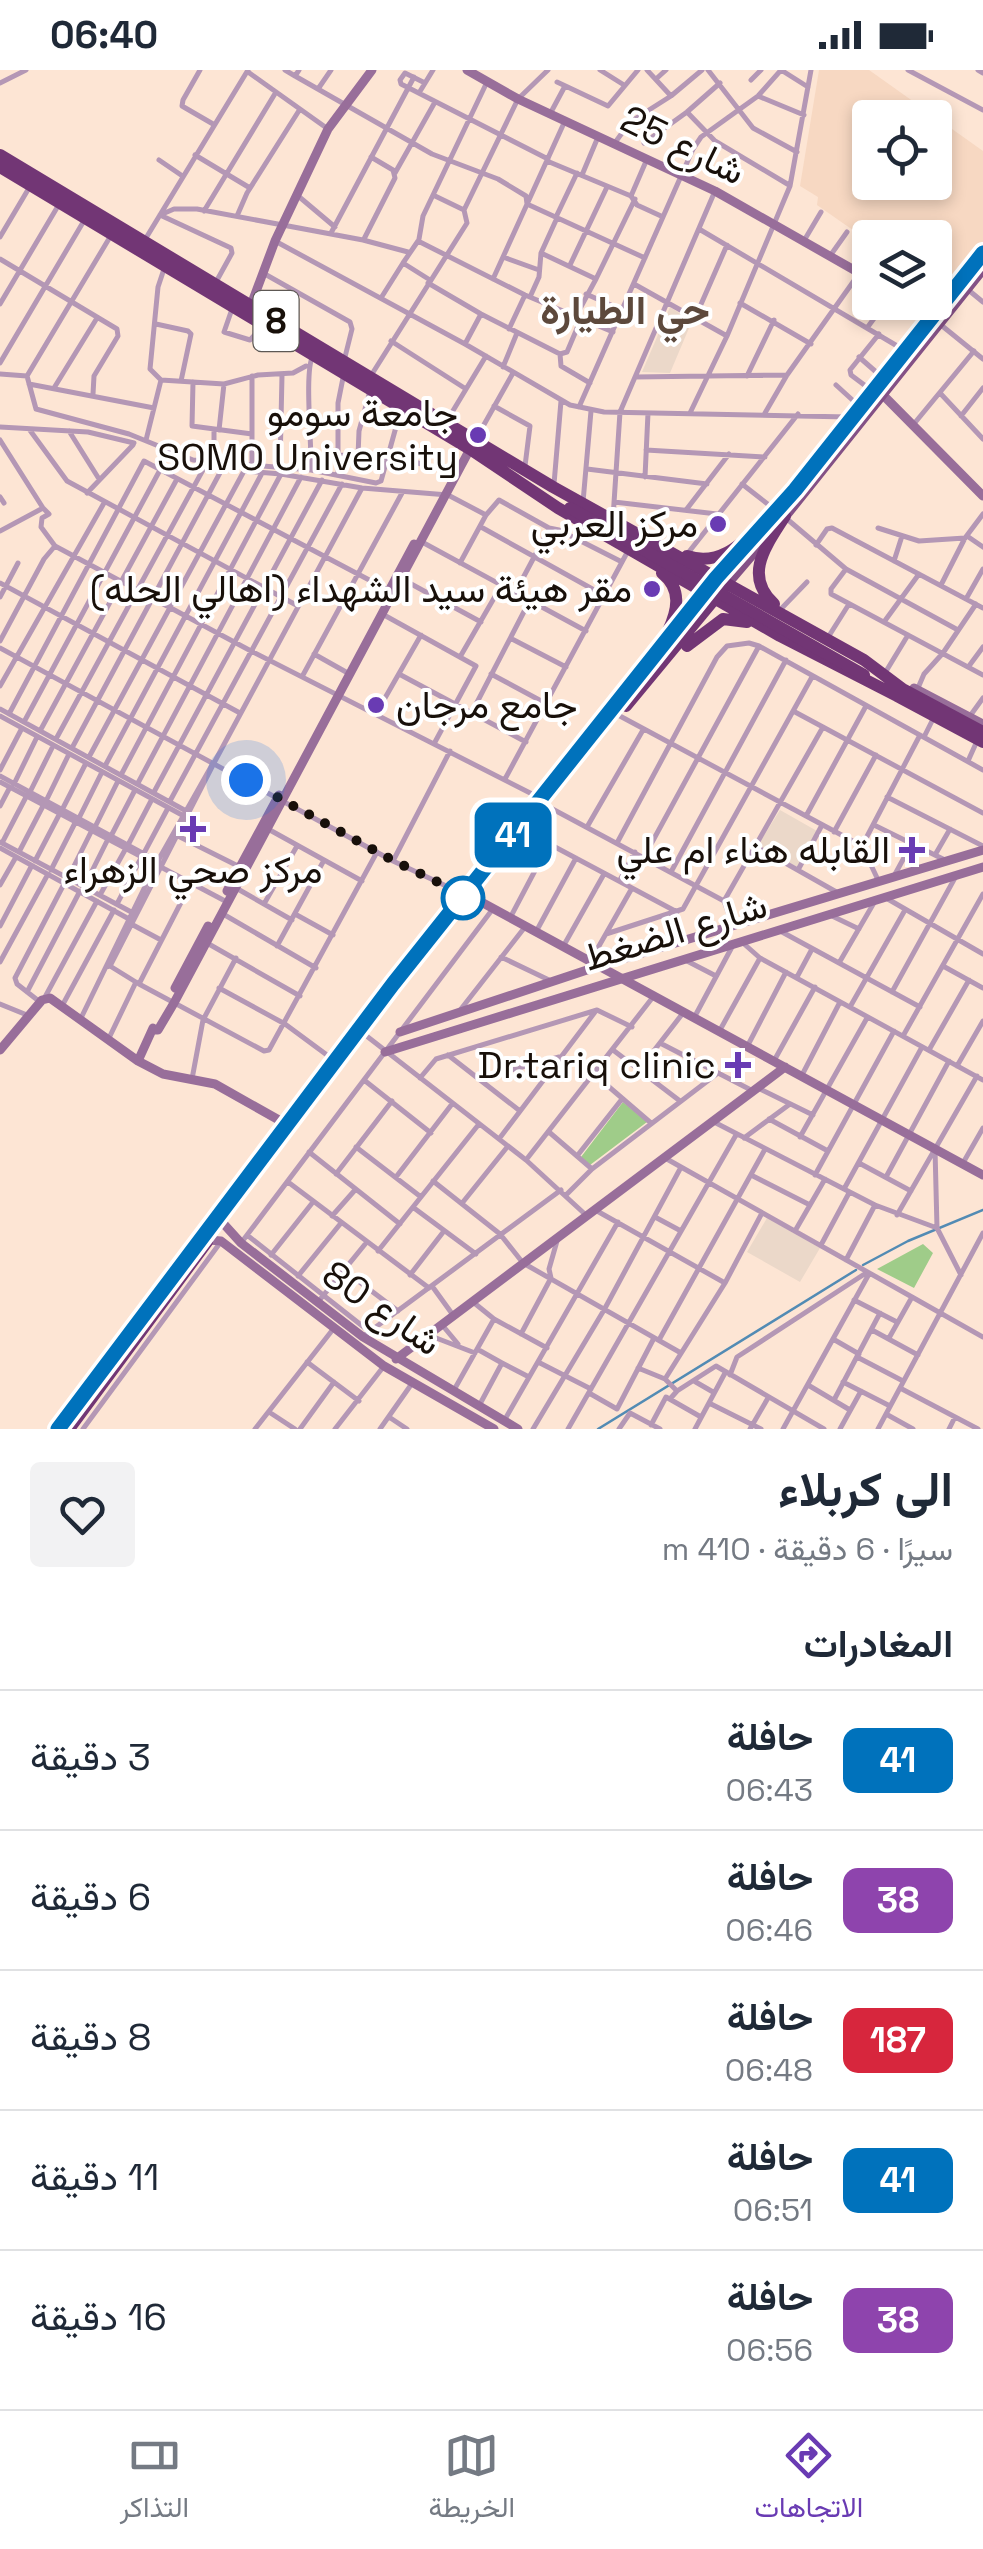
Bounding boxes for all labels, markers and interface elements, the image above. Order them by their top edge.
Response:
text: 06:40 [50,11,158,59]
street label: شارع 25 [612,95,753,197]
map controls [852,100,952,320]
button: locate [852,100,952,200]
button: layers [852,220,952,320]
district label: حي الطيارة [540,285,710,343]
road number: 8 [254,291,298,351]
place label: جامعة سومو SOMO University [157,389,458,481]
marker: جامعة سومو SOMO University [467,424,489,446]
place label: مركز العربي [531,500,698,555]
marker: مركز العربي [707,513,729,535]
place label: مقر هيئة سيد الشهداء (اهالي الحله) [90,565,632,620]
marker: مقر هيئة سيد الشهداء (اهالي الحله) [641,578,663,600]
place label: جامع مرجان [396,681,577,731]
marker: جامع مرجان [365,694,387,716]
your location [221,755,271,805]
line badge: 41 [468,802,558,868]
text: 41 [495,813,531,857]
marker: مركز صحي الزهراء [180,816,206,842]
place label: القابله هناء ام علي [617,826,890,881]
marker: القابله هناء ام علي [899,837,925,863]
place label: مركز صحي الزهراء [64,846,322,901]
unlabelled marker [442,877,484,919]
street label: شارع الضغط [577,880,773,984]
place label: Dr.tariq clinic [478,1041,716,1089]
marker: Dr.tariq clinic [725,1052,751,1078]
street label: شارع 80 [312,1250,451,1368]
text: الى كربلاء [778,1459,953,1520]
button: heart [30,1462,135,1567]
text: سيرًا · 6 دقيقة · 410 m [662,1529,953,1569]
text: المغادرات [804,1620,953,1668]
text: حافلة [727,1713,813,1761]
text: 3 دقيقة [30,1733,151,1781]
text: 41 [880,1738,916,1782]
text: 06:43 [725,1770,813,1810]
text: حافلة [727,1853,813,1901]
text: 6 دقيقة [30,1873,151,1921]
text: 38 [877,1878,919,1922]
text: 06:46 [725,1910,813,1950]
text: حافلة [727,1993,813,2041]
text: 8 دقيقة [30,2013,151,2061]
text: 187 [870,2018,926,2062]
text: 06:48 [725,2050,813,2090]
text: حافلة [727,2133,813,2181]
text: 11 دقيقة [30,2153,160,2201]
text: 41 [880,2158,916,2202]
text: 06:51 [733,2190,813,2230]
text: حافلة [727,2273,813,2321]
text: 16 دقيقة [30,2293,167,2341]
text: 38 [877,2298,919,2342]
text: 06:56 [726,2330,813,2370]
tab: التذاكر [120,2428,189,2532]
tab: الخريطة [428,2428,515,2532]
tab: الاتجاهات [755,2428,863,2532]

